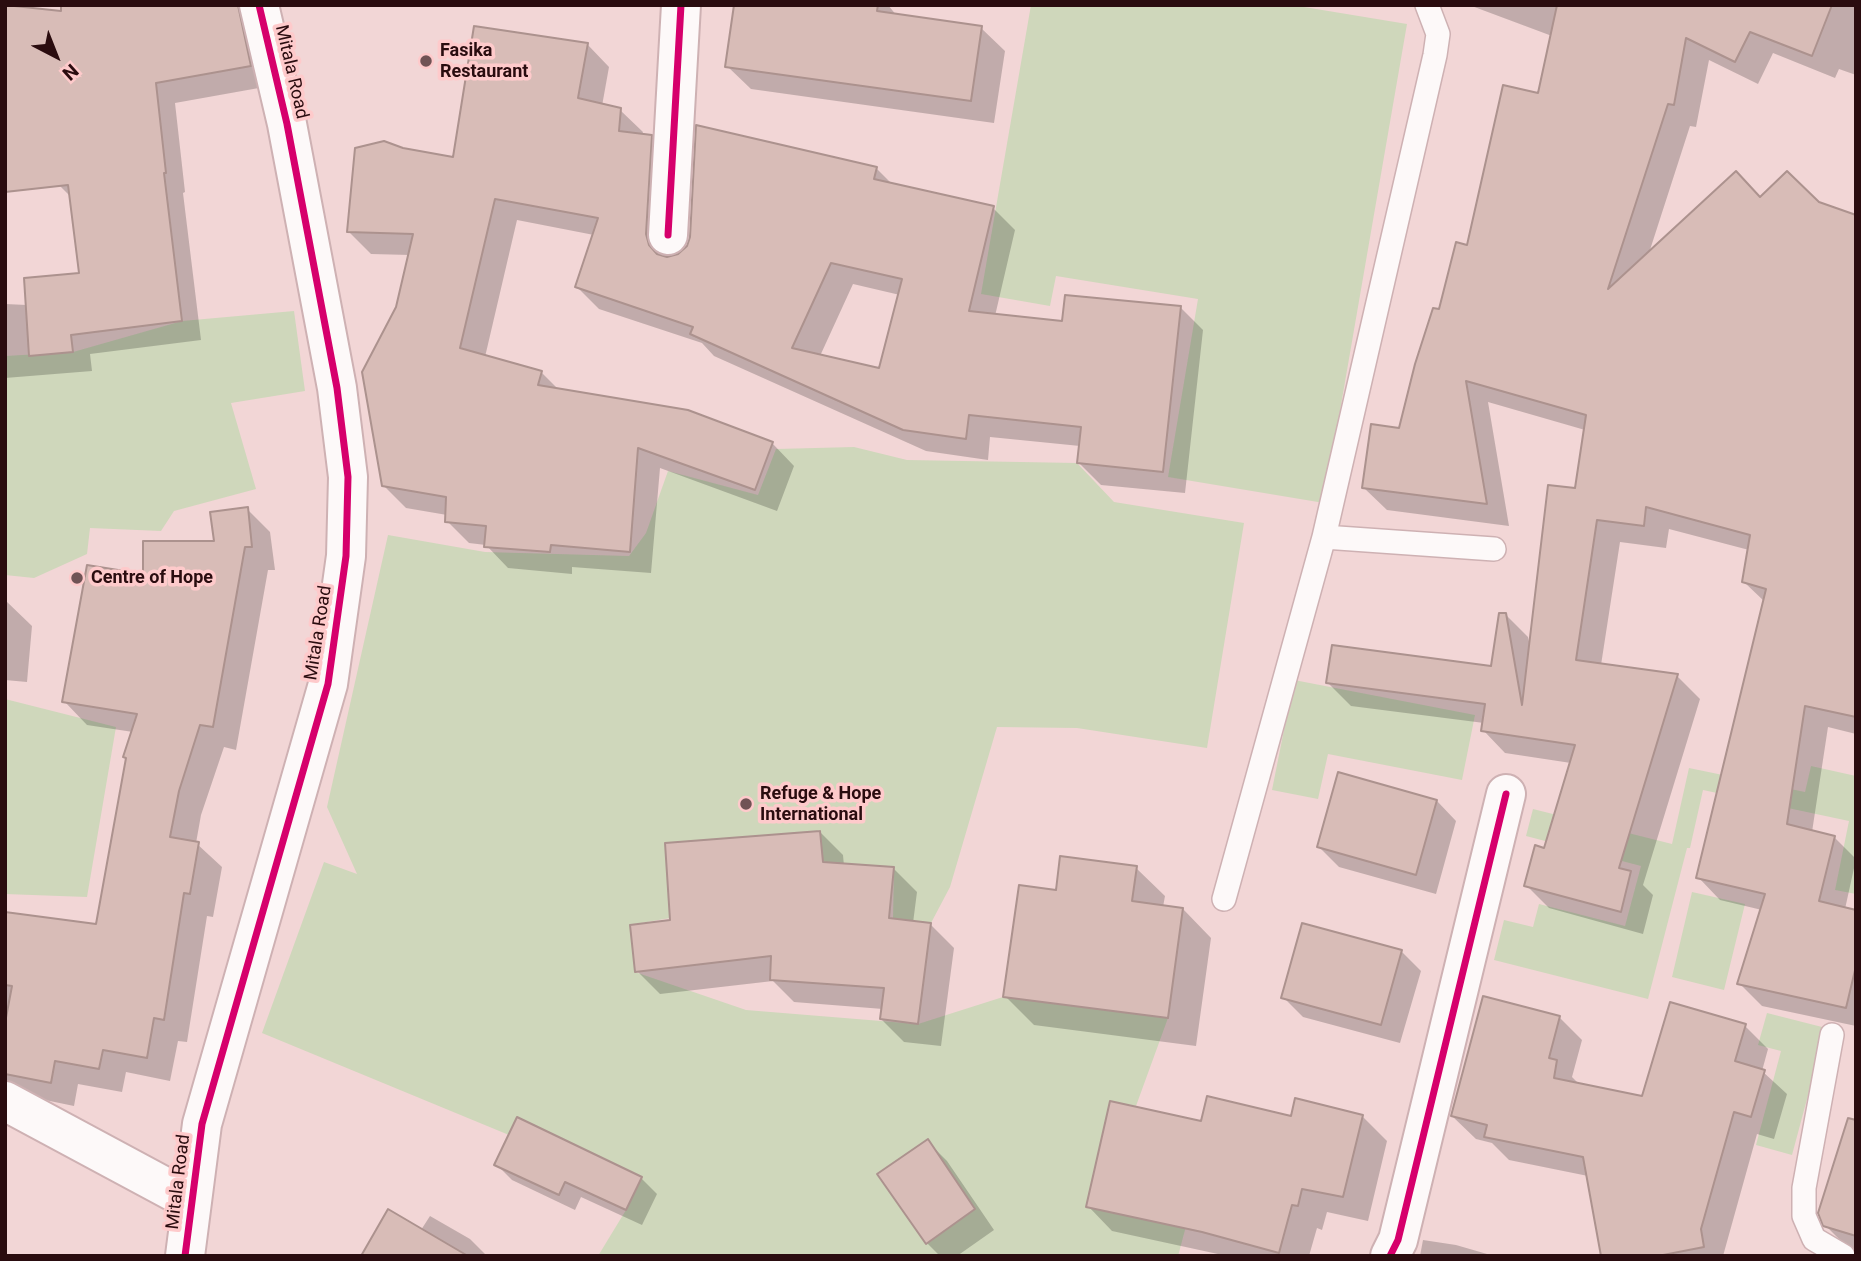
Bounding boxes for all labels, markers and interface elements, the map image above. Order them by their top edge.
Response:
north arrow [21,21,91,91]
street label: Mitala Road [270,23,312,121]
place label: Fasika Restaurant [440,40,528,82]
marker: Fasika Restaurant [418,53,434,69]
text: N [58,59,83,85]
place label: Centre of Hope [91,567,213,589]
marker: Centre of Hope [69,570,85,586]
street label: Mitala Road [301,584,337,682]
place label: Refuge & Hope International [760,783,881,826]
marker: Refuge & Hope International [738,796,754,812]
street label: Mitala Road [162,1133,196,1231]

